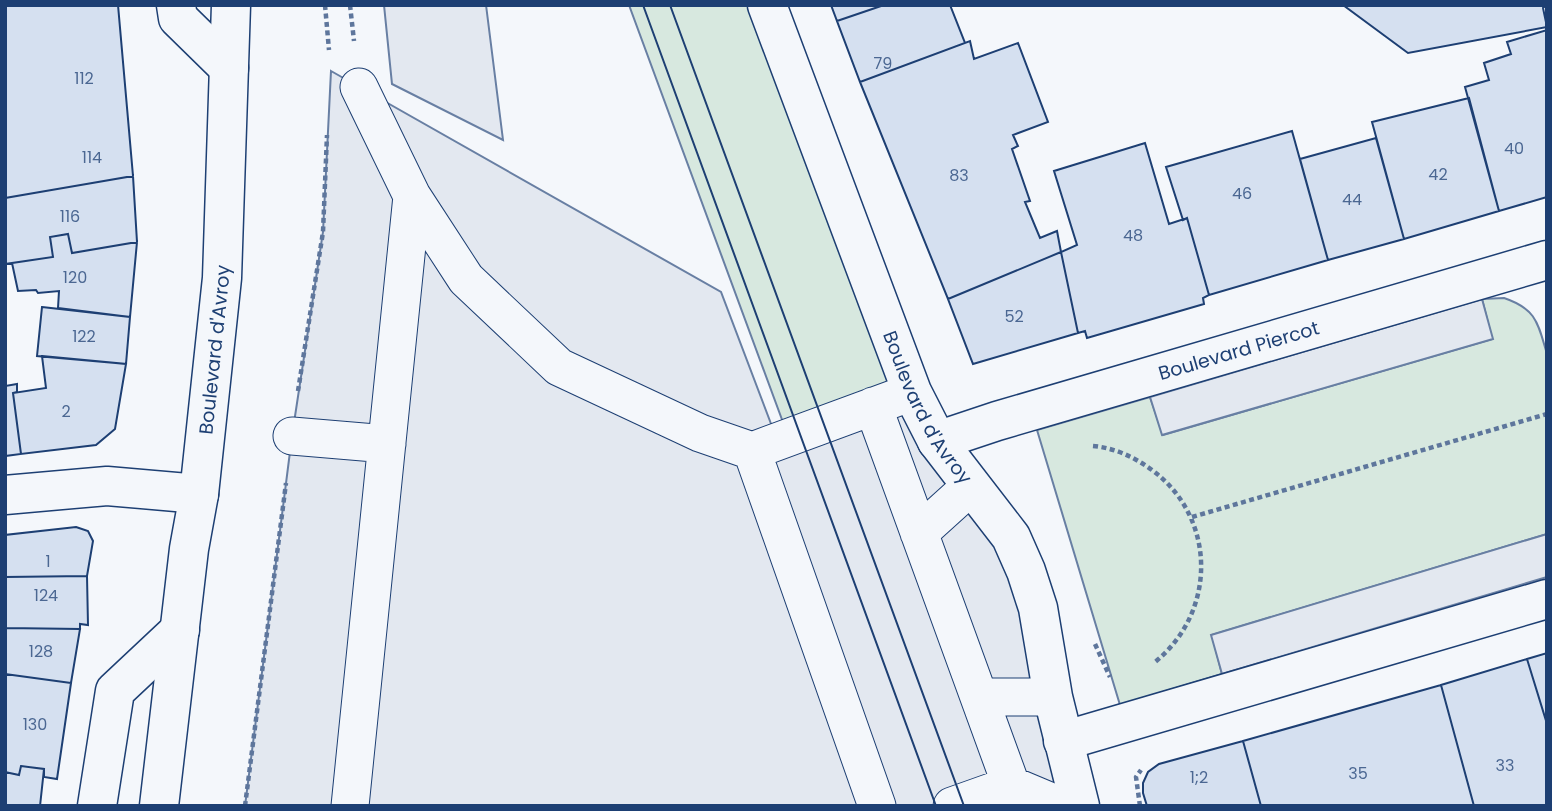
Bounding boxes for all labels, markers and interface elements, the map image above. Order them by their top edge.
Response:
house number: 79 [874,52,892,75]
house number: 112 [74,67,94,90]
house number: 40 [1504,137,1524,160]
house number: 114 [82,146,102,169]
house number: 42 [1428,163,1448,186]
house number: 83 [949,164,969,187]
house number: 46 [1232,182,1252,205]
house number: 44 [1342,188,1362,211]
house number: 116 [60,205,80,228]
house number: 48 [1123,224,1143,247]
street label: Boulevard d'Avroy [192,264,236,436]
house number: 120 [63,266,87,289]
house number: 52 [1004,305,1024,328]
street label: Boulevard Piercot [1155,314,1322,387]
house number: 122 [72,325,96,348]
street label: Boulevard d'Avroy [877,327,979,490]
house number: 2 [61,400,71,423]
house number: 1 [45,550,51,573]
house number: 124 [34,584,58,607]
house number: 128 [29,640,53,663]
house number: 130 [23,713,47,736]
house number: 33 [1496,754,1514,777]
house number: 35 [1348,762,1368,785]
house number: 1;2 [1190,766,1208,789]

